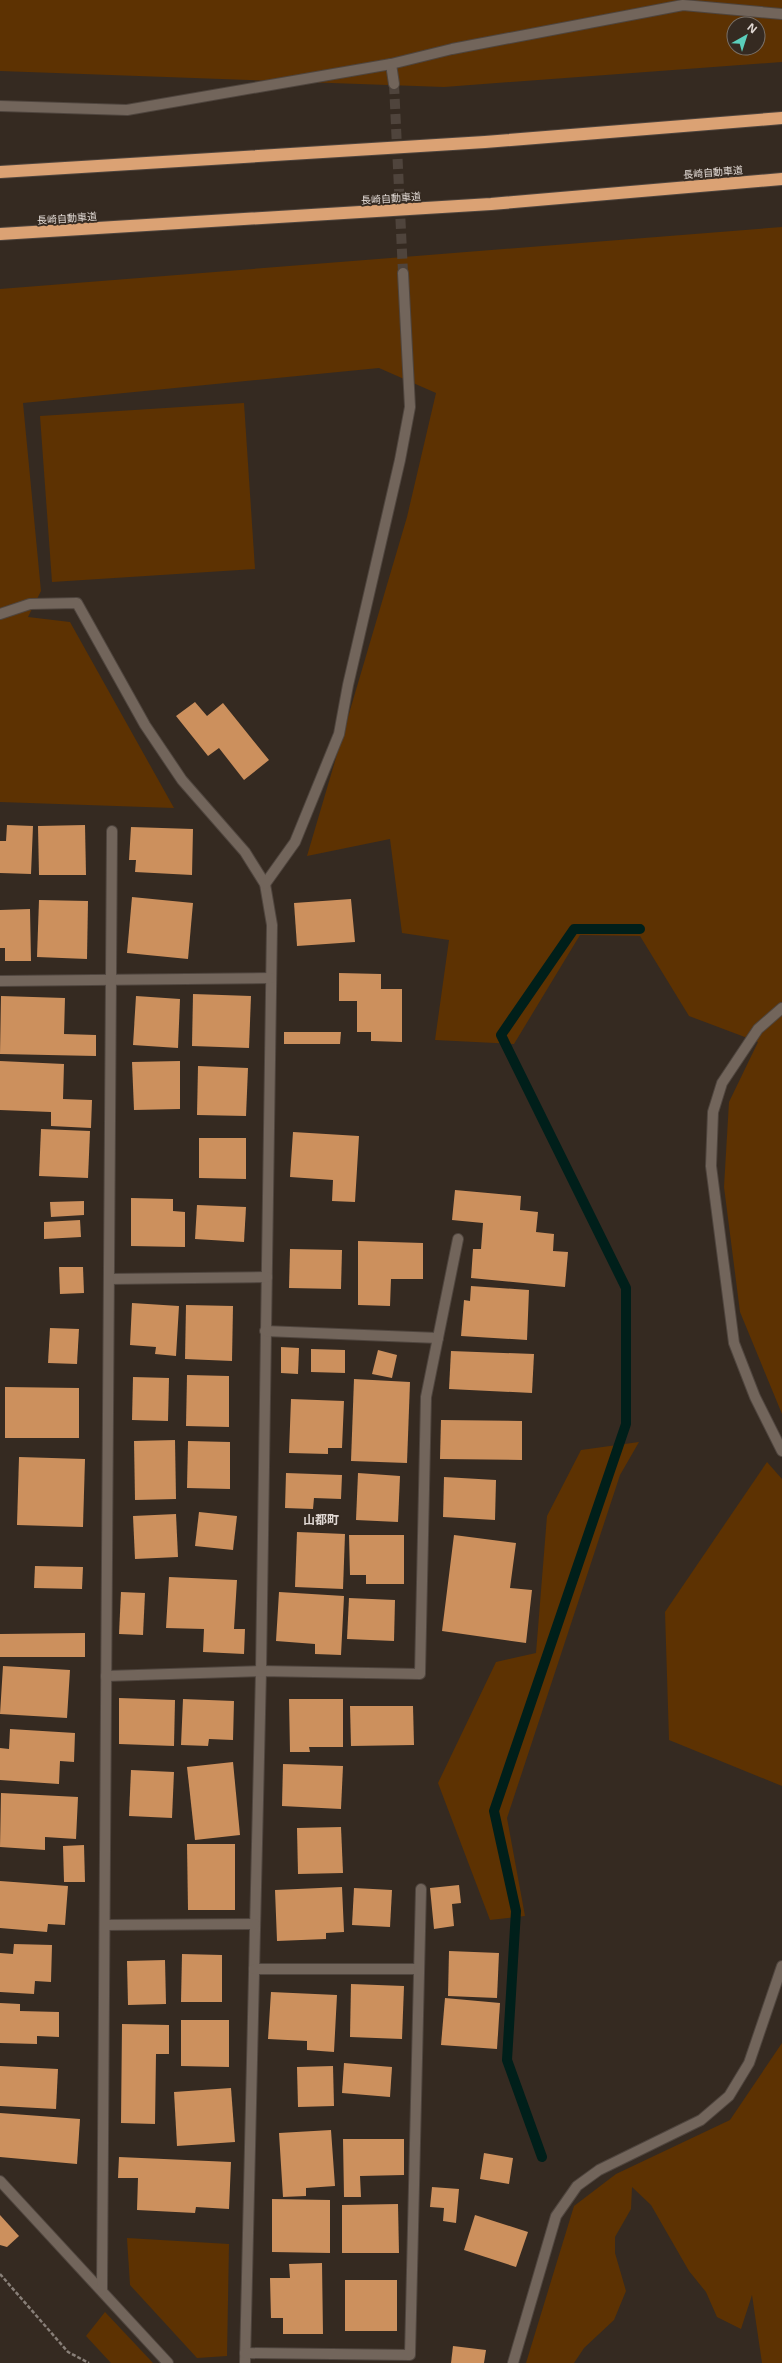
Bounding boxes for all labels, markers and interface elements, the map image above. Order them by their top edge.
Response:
north arrow [726,16,766,56]
text: N [744,19,761,36]
street label: 長崎自動車道 [683,162,743,182]
street label: 長崎自動車道 [361,189,421,207]
street label: 長崎自動車道 [37,209,97,227]
district label: 山都町 [303,1511,339,1528]

